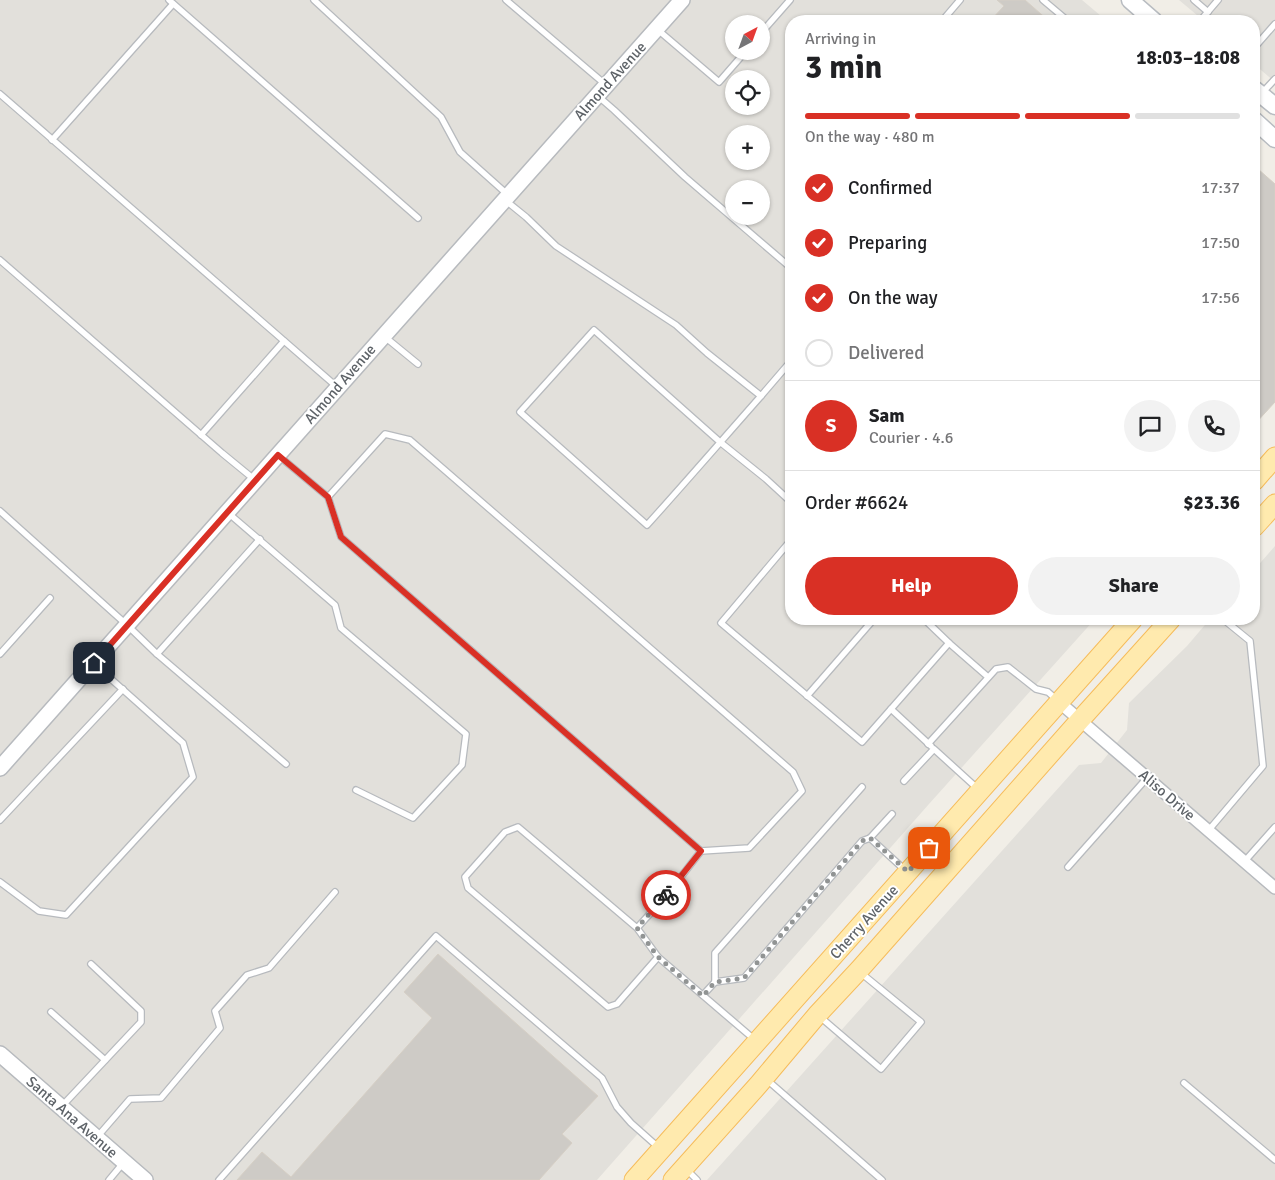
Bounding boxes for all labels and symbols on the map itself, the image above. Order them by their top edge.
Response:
north arrow [725,15,770,60]
street label: Almond Avenue [570,38,650,124]
street label: Almond Avenue [301,341,379,427]
pin [73,642,115,684]
street label: Aliso Drive [1135,766,1199,824]
pin [908,827,950,869]
courier [641,870,691,920]
street label: Cherry Avenue [826,881,902,963]
street label: Santa Ana Avenue [23,1072,121,1162]

